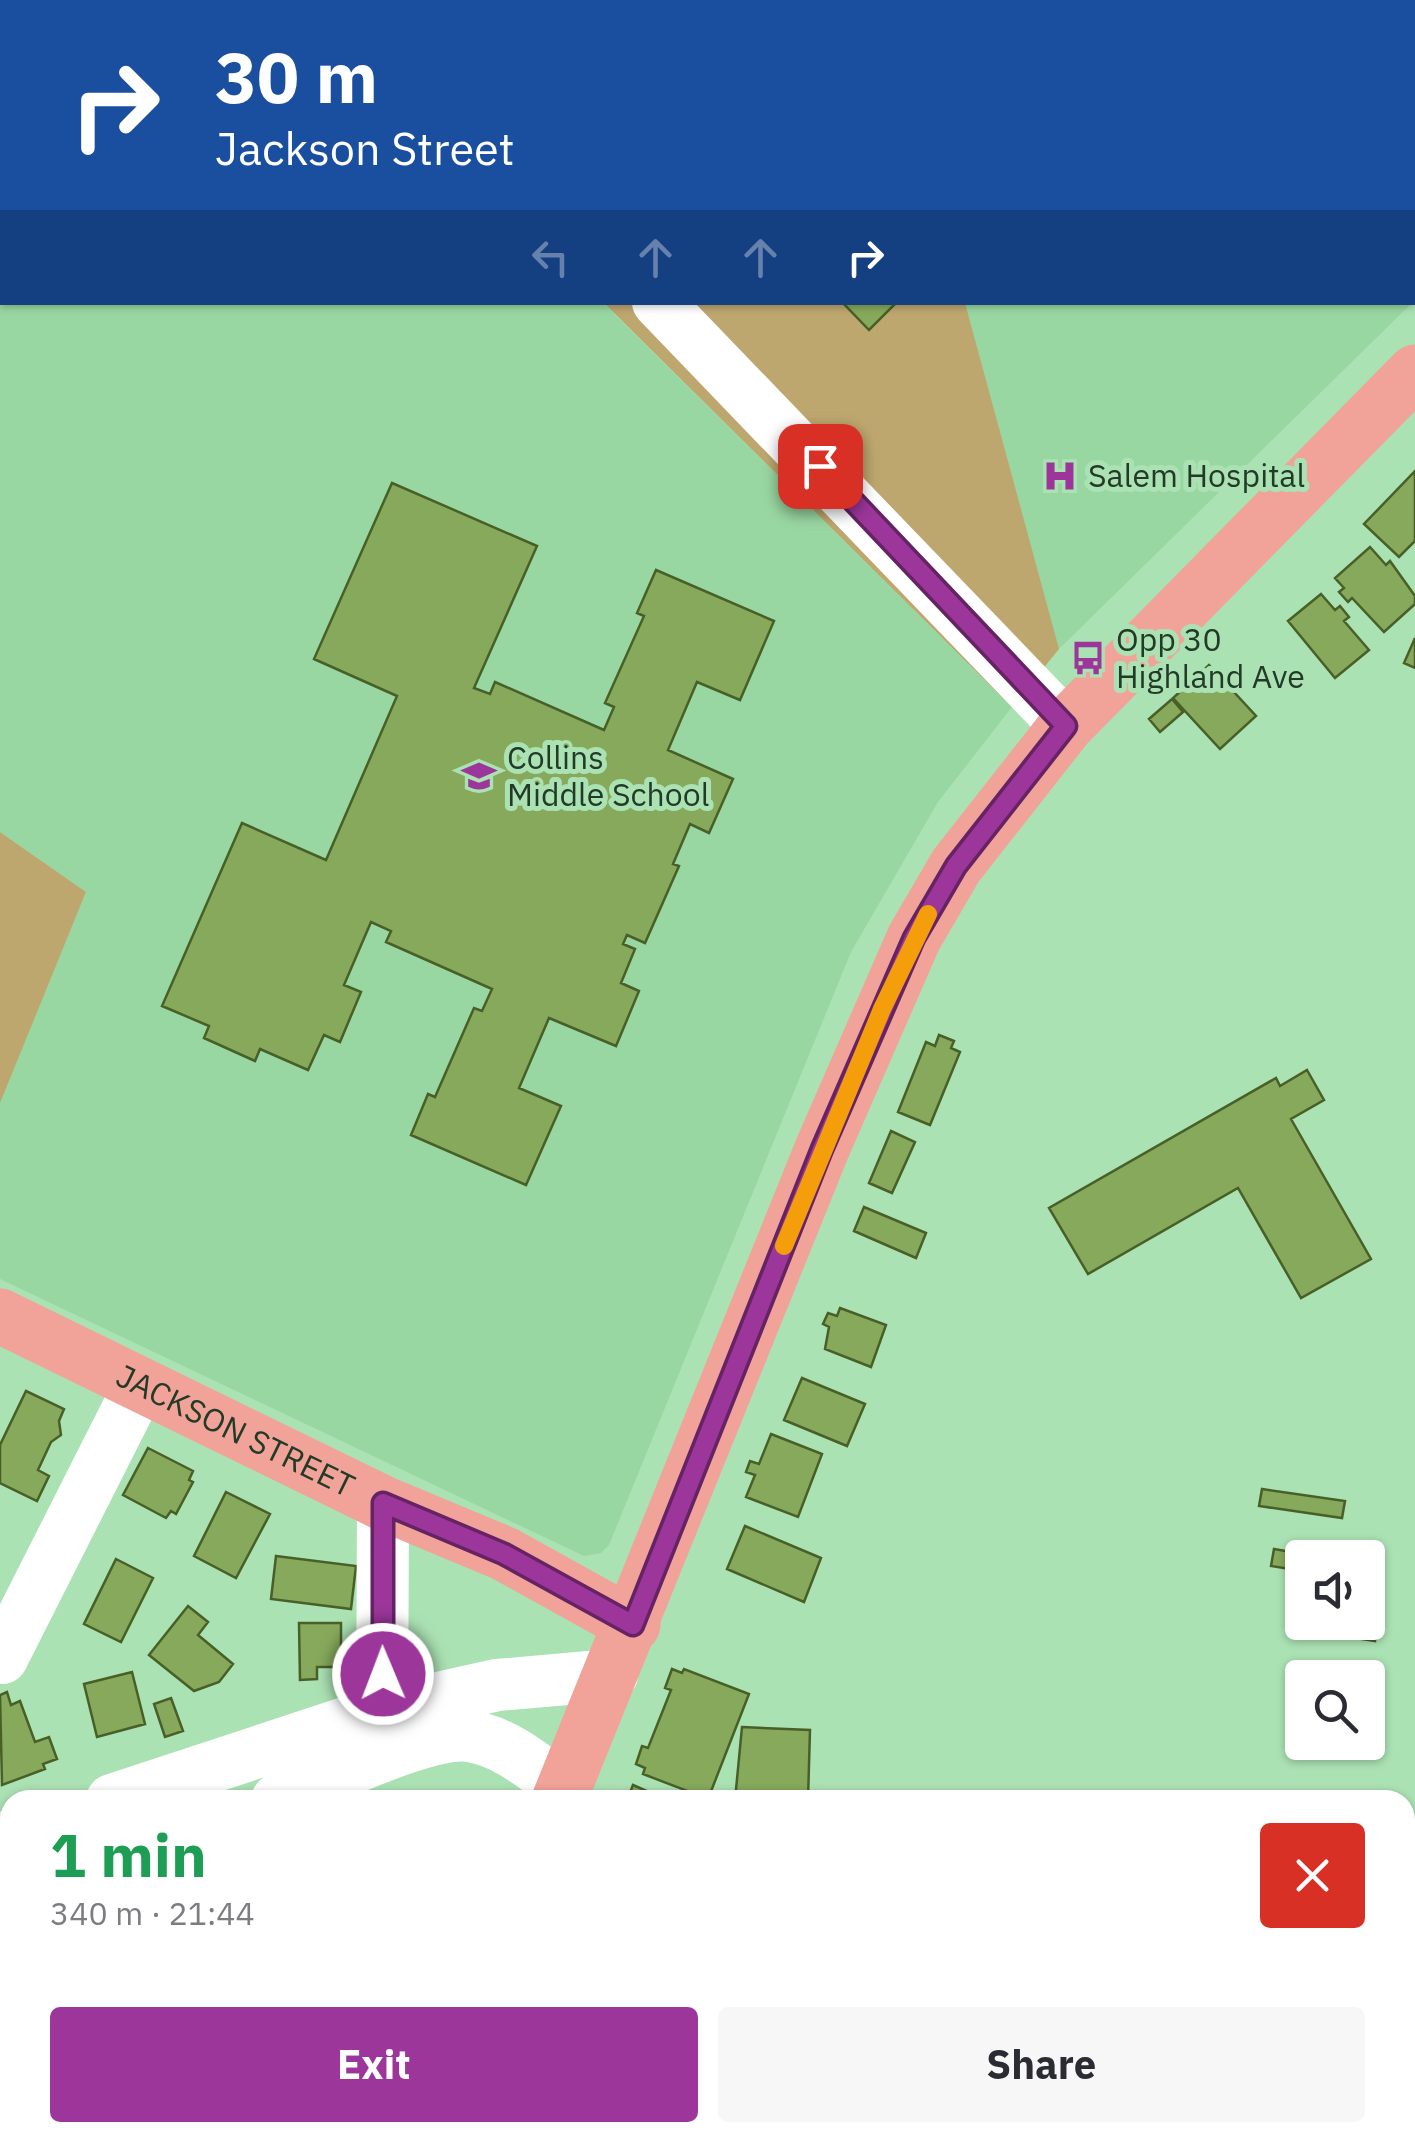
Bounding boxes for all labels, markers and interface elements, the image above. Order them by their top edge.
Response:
text: 30 m [215,31,378,122]
icon: right [50,40,180,170]
text: Jackson Street [215,119,515,177]
icon: left [523,230,578,285]
icon: ahead [628,230,683,285]
icon: ahead [733,230,788,285]
icon: right [838,230,893,285]
pin [778,424,863,509]
icon: arrive [793,439,848,494]
place label: Salem Hospital [1088,454,1305,496]
hospital icon: Salem Hospital [1041,457,1079,495]
place label: Opp 30 Highland Ave [1116,618,1305,697]
bus stop icon: Opp 30 Highland Ave [1069,639,1107,677]
place label: Collins Middle School [507,736,709,815]
school or university icon: Collins Middle School [460,757,498,795]
street label: JACKSON STREET [110,1354,362,1506]
map controls [1285,1540,1385,1760]
button: sound [1285,1540,1385,1640]
position arrow [331,1622,435,1726]
button: search [1285,1660,1385,1760]
text: 1 min [50,1815,207,1894]
button: close [1260,1823,1365,1928]
text: 340 m · 21:44 [50,1892,255,1934]
button: Exit [50,2007,698,2122]
button: Share [718,2007,1365,2122]

